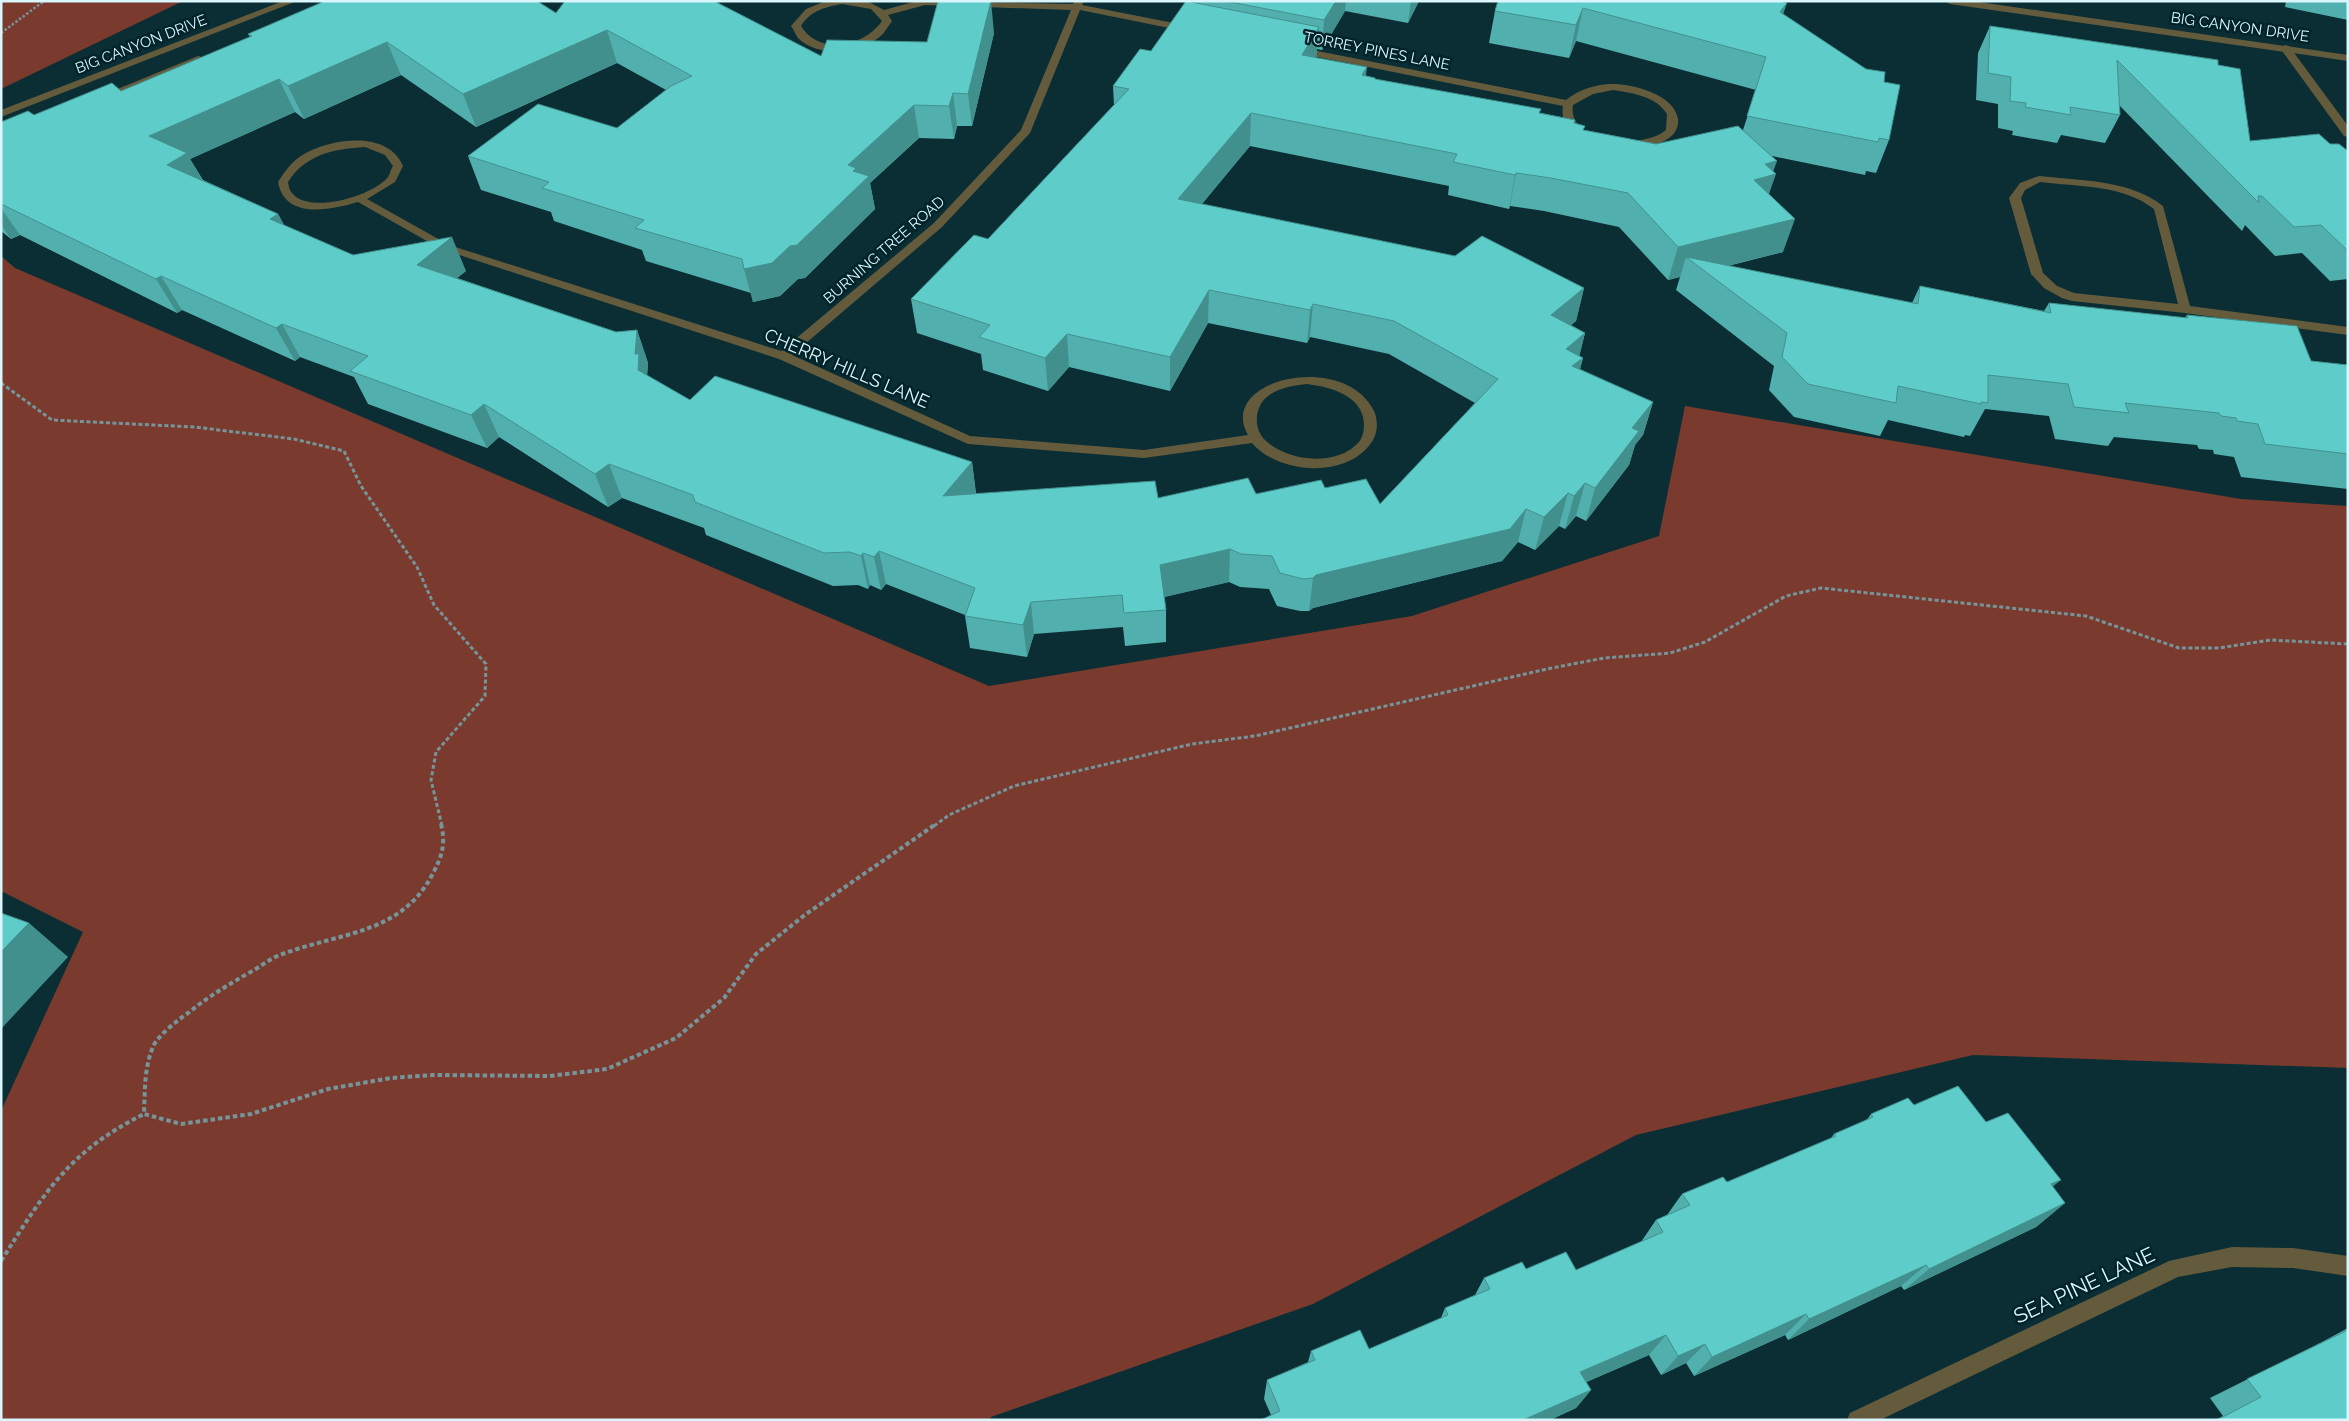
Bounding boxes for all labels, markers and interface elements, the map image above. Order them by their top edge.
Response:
street label: BIG CANYON DRIVE [2170,8,2310,46]
street label: BIG CANYON DRIVE [73,11,209,77]
street label: TORREY PINES LANE [1303,28,1451,74]
street label: BURNING TREE ROAD [820,192,948,308]
street label: CHERRY HILLS LANE [761,324,933,412]
street label: SEA PINE LANE [2010,1241,2158,1329]

